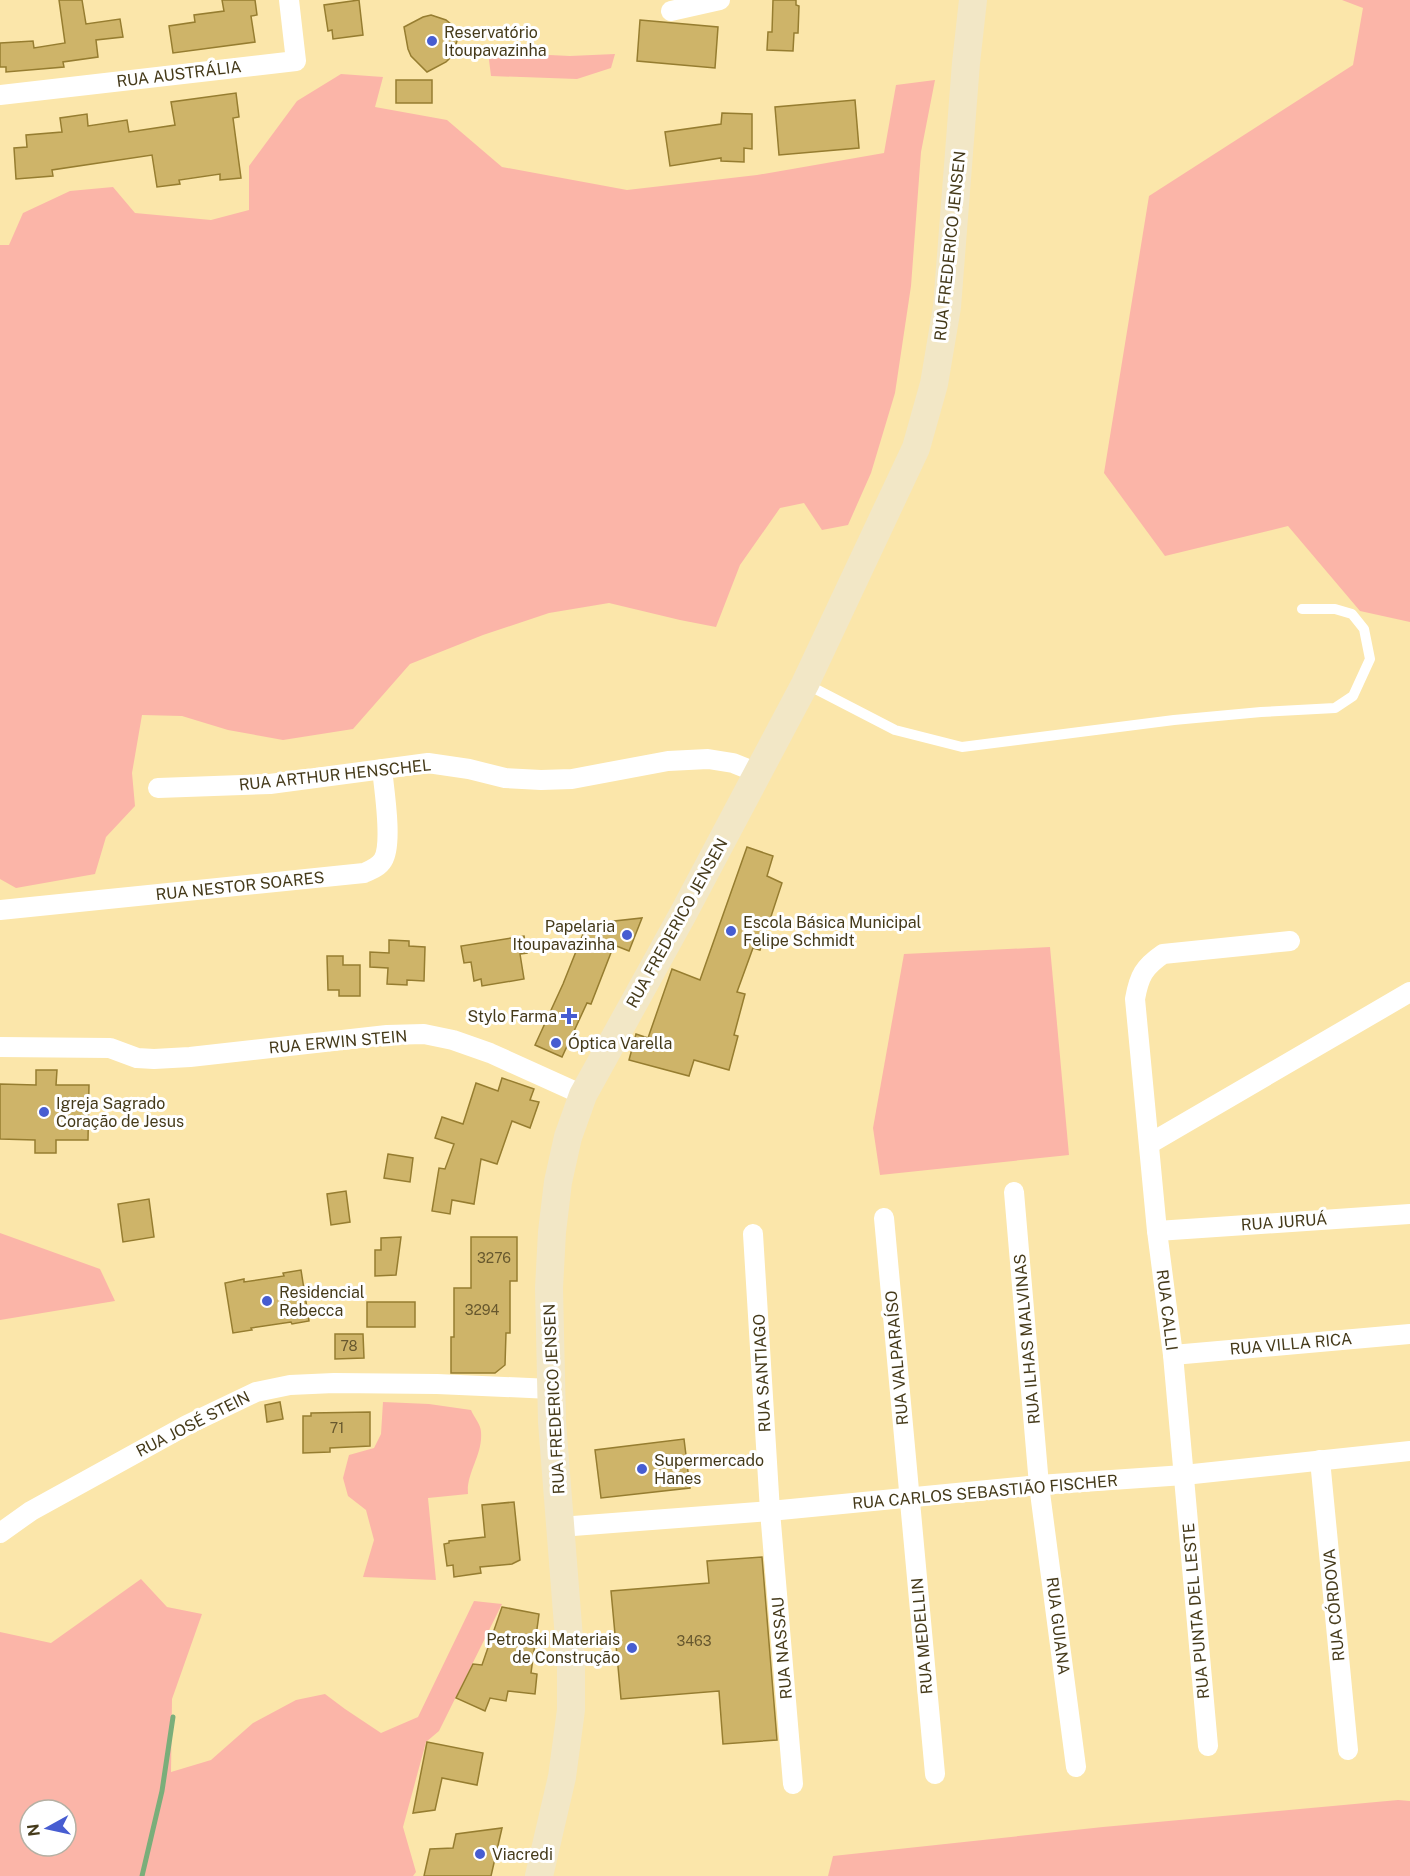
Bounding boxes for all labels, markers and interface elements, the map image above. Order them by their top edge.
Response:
place label: Reservatório Itoupavazinha [444,23,547,60]
marker: Reservatório Itoupavazinha [425,34,439,48]
street label: RUA AUSTRÁLIA [115,56,243,91]
street label: RUA FREDERICO JENSEN [931,150,969,342]
street label: RUA ARTHUR HENSCHEL [238,755,432,795]
street label: RUA FREDERICO JENSEN [622,835,732,1011]
street label: RUA NESTOR SOARES [155,868,325,904]
place label: Escola Básica Municipal Felipe Schmidt [743,913,922,950]
place label: Papelaria Itoupavazinha [512,917,615,954]
marker: Escola Básica Municipal Felipe Schmidt [724,924,738,938]
marker: Papelaria Itoupavazinha [620,928,634,942]
place label: Stylo Farma [467,1007,557,1026]
marker: Stylo Farma [562,1009,576,1023]
street label: RUA ERWIN STEIN [268,1026,408,1058]
place label: Óptica Varella [568,1033,672,1053]
marker: Óptica Varella [549,1036,563,1050]
place label: Igreja Sagrado Coração de Jesus [56,1094,184,1131]
marker: Igreja Sagrado Coração de Jesus [37,1105,51,1119]
street label: RUA JURUÁ [1240,1209,1328,1234]
house number: 3276 [477,1250,511,1266]
street label: RUA ILHAS MALVINAS [1010,1253,1044,1425]
street label: RUA CALLI [1153,1268,1181,1352]
place label: Residencial Rebecca [279,1283,365,1320]
street label: RUA VALPARAÍSO [881,1290,912,1426]
marker: Residencial Rebecca [260,1294,274,1308]
house number: 3294 [465,1302,500,1318]
street label: RUA FREDERICO JENSEN [540,1303,568,1495]
street label: RUA SANTIAGO [749,1313,775,1433]
street label: RUA VILLA RICA [1229,1329,1353,1359]
house number: 78 [340,1338,358,1354]
street label: RUA JOSÉ STEIN [132,1386,253,1461]
house number: 71 [330,1420,344,1436]
place label: Supermercado Hanes [654,1451,764,1488]
marker: Supermercado Hanes [635,1462,649,1476]
street label: RUA CARLOS SEBASTIÃO FISCHER [851,1470,1119,1513]
street label: RUA PUNTA DEL LESTE [1179,1522,1213,1700]
street label: RUA CÓRDOVA [1319,1548,1348,1662]
street label: RUA GUIANA [1043,1576,1073,1676]
street label: RUA MEDELLIN [907,1577,937,1695]
street label: RUA NASSAU [768,1596,796,1700]
place label: Petroski Materiais de Construção [486,1630,620,1667]
house number: 3463 [676,1633,712,1649]
marker: Petroski Materiais de Construção [625,1641,639,1655]
north arrow [18,1798,78,1858]
text: N [23,1822,44,1838]
place label: Viacredi [492,1845,553,1864]
marker: Viacredi [473,1847,487,1861]

